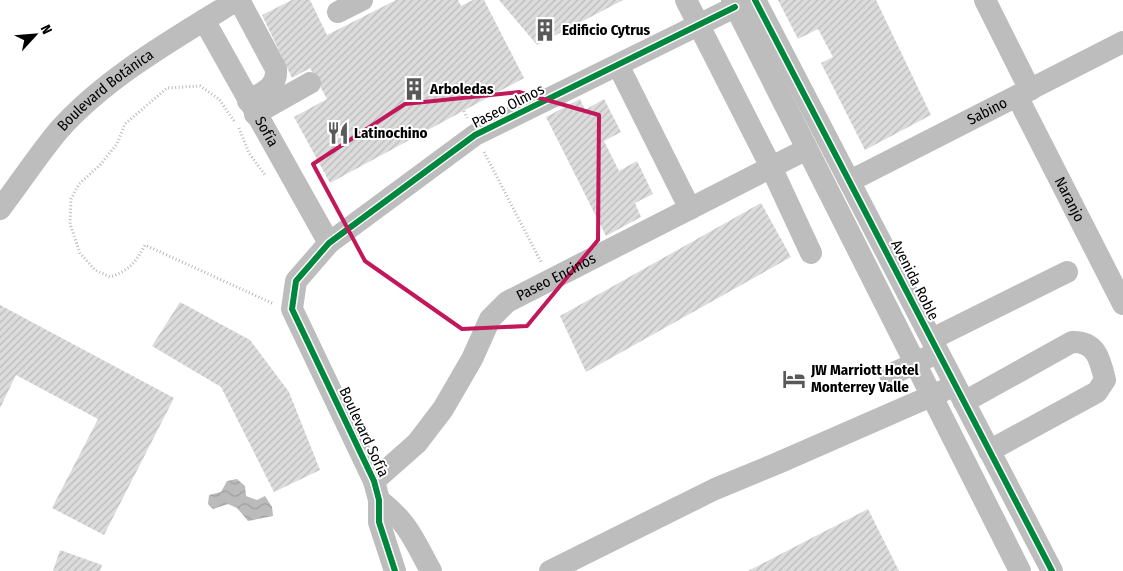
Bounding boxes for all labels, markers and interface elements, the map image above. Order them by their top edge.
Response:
north arrow [10,10,60,60]
building icon: Edificio Cytrus [532,17,558,43]
place label: Edificio Cytrus [562,21,650,39]
text: N [37,22,56,37]
street label: Boulevard Botánica [54,46,157,135]
building icon: Arboledas [401,76,427,102]
place label: Arboledas [429,80,494,98]
street label: Paseo Olmos [469,80,547,132]
street label: Sabino [964,93,1010,129]
street label: Sofía [251,113,282,150]
restaurant icon: Latinochino [325,120,351,146]
place label: Latinochino [354,124,428,142]
street label: Naranjo [1051,174,1089,225]
street label: Avenida Roble [887,237,943,323]
street label: Paseo Encinos [513,249,599,305]
place label: JW Marriott Hotel Monterrey Valle [810,361,920,396]
hotel icon: JW Marriott Hotel Monterrey Valle [781,366,807,392]
street label: Boulevard Sofía [335,384,393,480]

